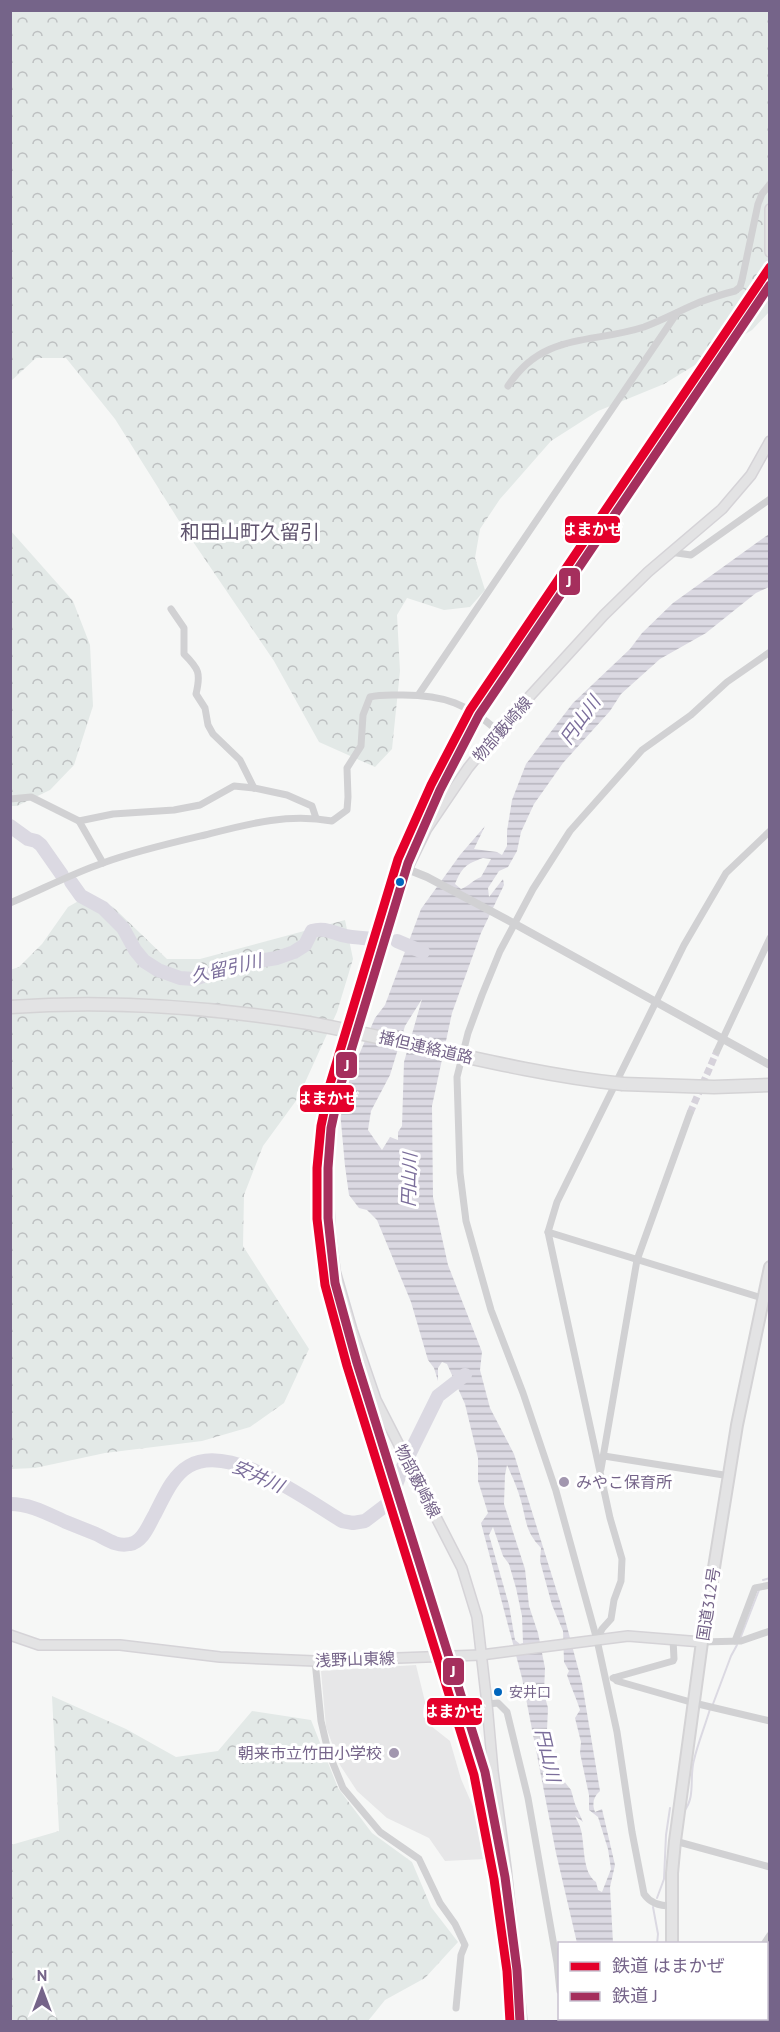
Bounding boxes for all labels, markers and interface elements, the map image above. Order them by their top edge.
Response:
line badge: はまかぜ [564,515,621,544]
district label: 和田山町久留引 [180,519,320,545]
text: はまかぜ [560,519,624,539]
line badge: J [558,567,581,596]
text: J [565,571,572,591]
water label: 円山川 [555,690,606,749]
street label: 物部藪崎線 [468,692,536,766]
unlabelled marker [394,876,406,888]
water label: 久留引川 [188,948,266,987]
street label: 播但連絡道路 [377,1026,475,1068]
line badge: J [335,1051,358,1079]
text: J [343,1055,350,1075]
line badge: はまかぜ [299,1084,355,1113]
text: はまかぜ [295,1088,359,1108]
water label: 円山川 [397,1151,422,1207]
street label: 物部藪崎線 [391,1441,445,1521]
water label: 安井川 [229,1455,289,1498]
place label: みやこ保育所 [576,1472,672,1492]
marker: みやこ保育所 [557,1475,571,1489]
street label: 国道312号 [692,1566,724,1642]
street label: 浅野山東線 [315,1648,395,1670]
line badge: J [442,1657,465,1686]
text: J [449,1661,456,1681]
place label: 安井口 [509,1683,551,1701]
marker: 安井口 [492,1686,504,1698]
line badge: はまかぜ [426,1697,483,1726]
text: はまかぜ [422,1701,486,1721]
water label: 円山川 [531,1726,566,1786]
place label: 朝来市立竹田小学校 [238,1743,382,1763]
marker: 朝来市立竹田小学校 [387,1746,401,1760]
legend [558,1942,768,2020]
text: 鉄道 はまかぜ [612,1954,725,1977]
north arrow [12,1960,72,2020]
text: N [37,1965,47,1985]
text: 鉄道 J [612,1984,658,2007]

